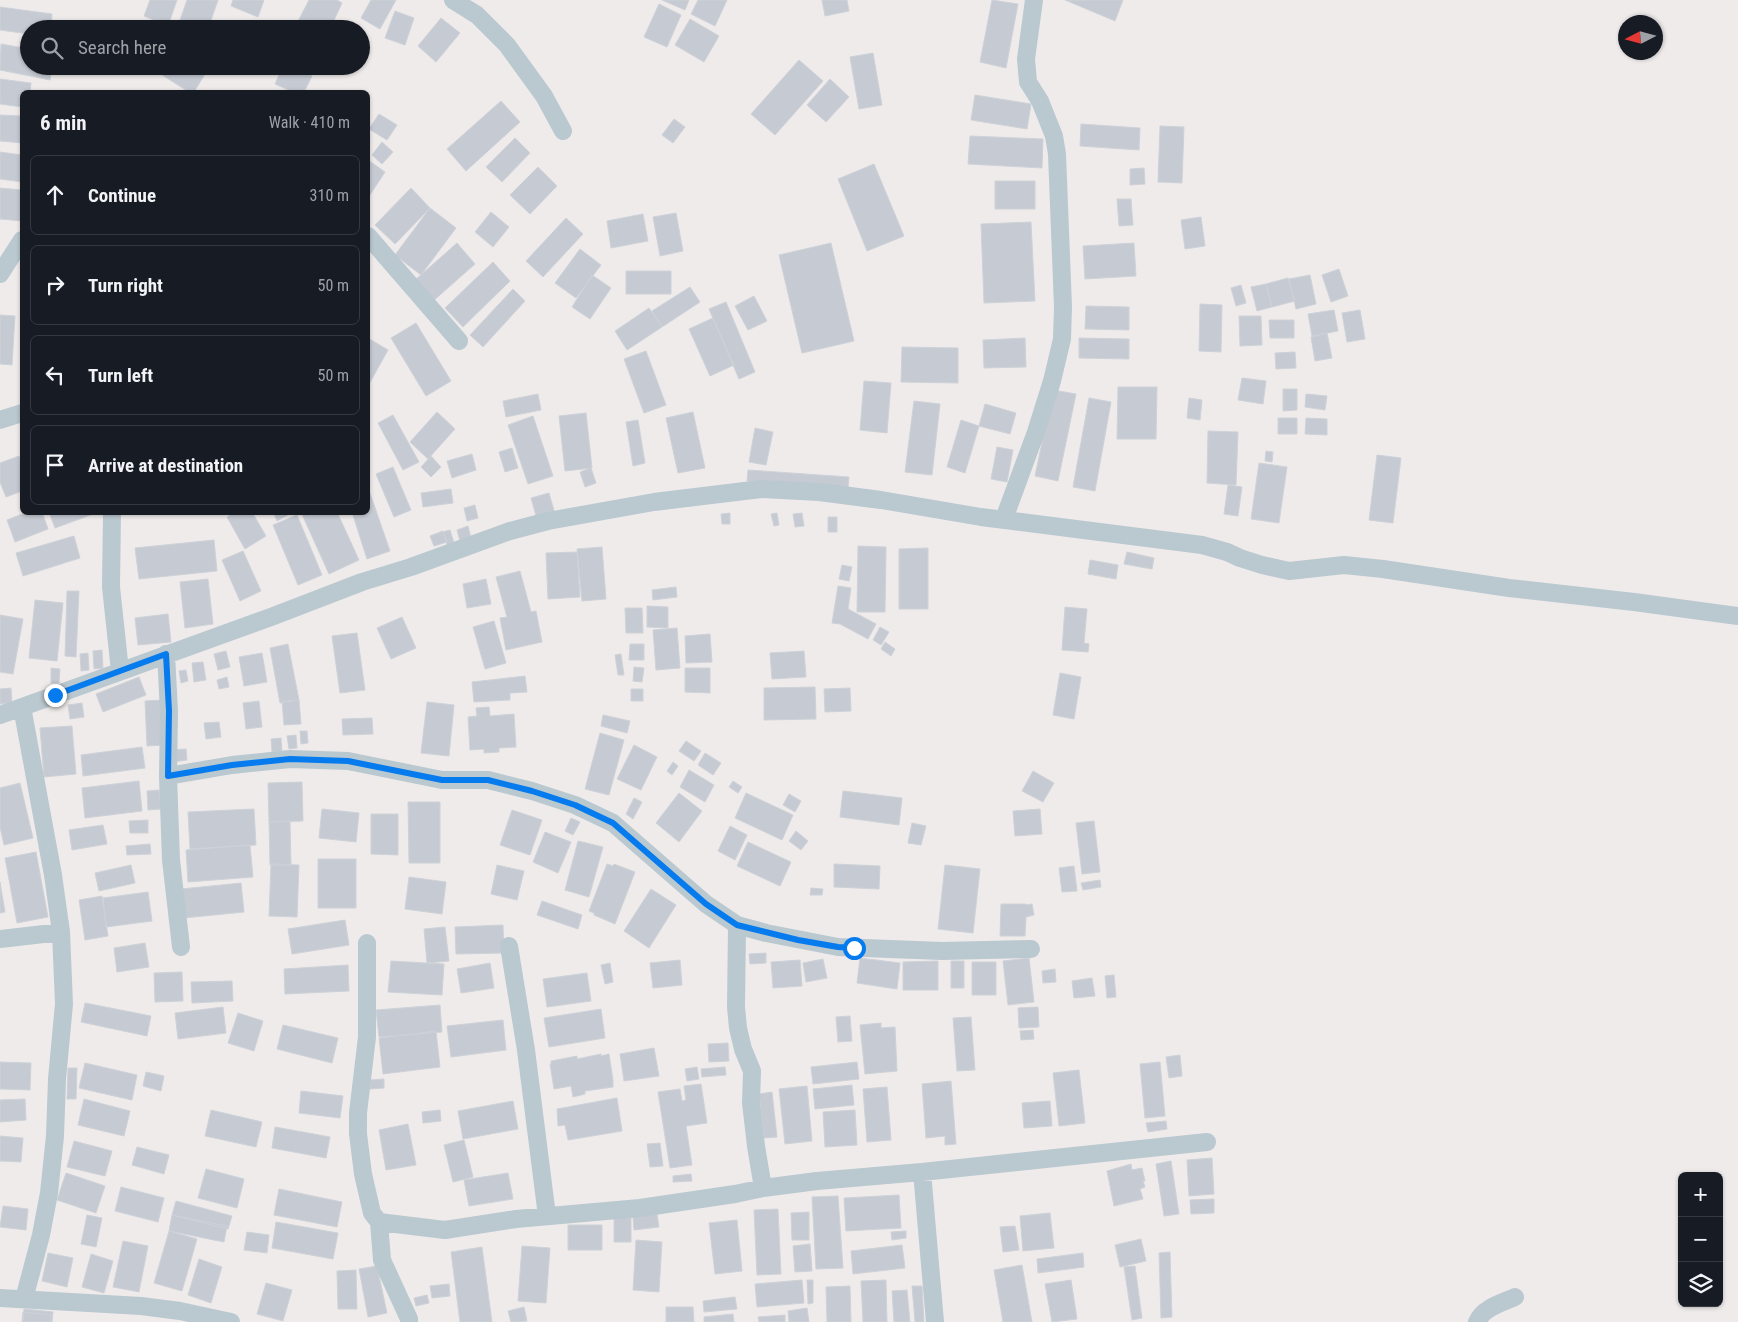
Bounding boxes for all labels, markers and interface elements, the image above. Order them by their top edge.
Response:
north arrow [1618,15,1663,60]
search box [20,20,370,75]
icon: search [38,34,66,62]
text: Search here [78,36,166,59]
text: 6 min [40,111,87,135]
text: Walk · 410 m [269,113,350,132]
icon: ahead [41,181,69,209]
text: Continue [88,184,156,207]
text: 310 m [310,186,349,205]
icon: right [41,271,69,299]
text: Turn right [88,274,163,297]
text: 50 m [317,276,349,295]
icon: left [41,361,69,389]
text: Turn left [88,364,153,387]
text: 50 m [317,366,349,385]
icon: arrive [41,451,69,479]
text: Arrive at destination [88,454,243,477]
route end [44,684,67,707]
route start [843,937,866,960]
map controls [1678,1172,1723,1307]
button: + [1678,1172,1723,1217]
button: − [1678,1217,1723,1262]
button: layers [1678,1262,1723,1307]

